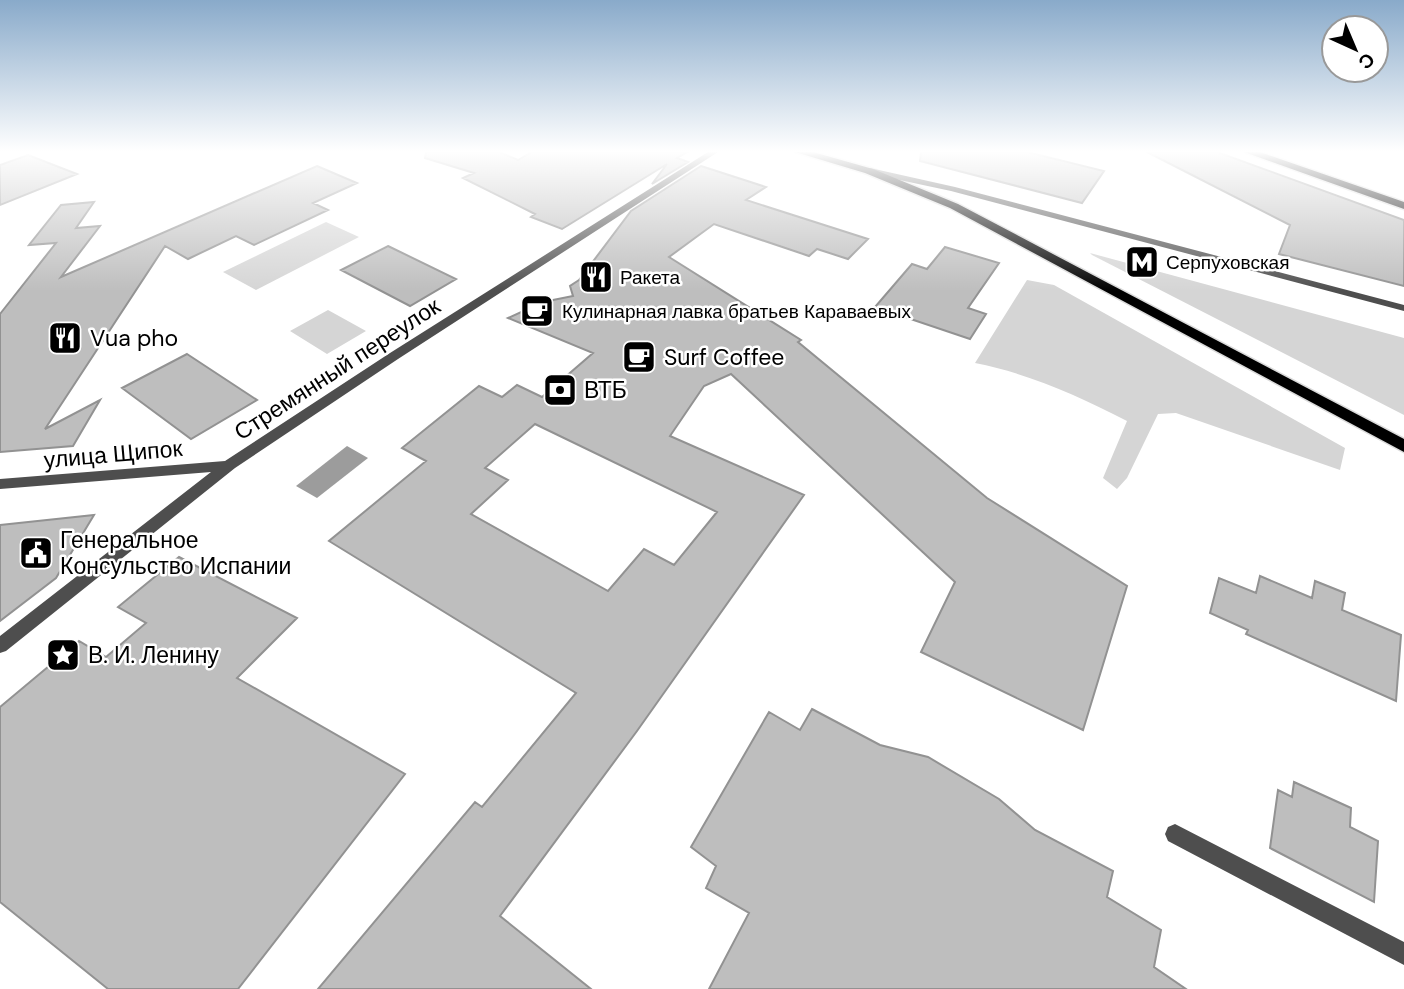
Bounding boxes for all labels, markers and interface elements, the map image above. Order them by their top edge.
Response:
north arrow [1320,14,1390,84]
text: С [1353,47,1380,75]
metro station icon: Серпуховская [1123,243,1161,281]
place label: Серпуховская [1166,250,1289,275]
restaurant icon: Ракета [577,258,615,296]
place label: Ракета [620,265,681,290]
street label: Стремянный переулок [228,291,447,447]
cafe icon: Кулинарная лавка братьев Караваевых [518,292,556,330]
place label: Кулинарная лавка братьев Караваевых [562,299,911,324]
restaurant icon: Vua pho [46,319,84,357]
place label: Vua pho [90,323,178,353]
cafe icon: Surf Coffee [620,338,658,376]
place label: Surf Coffee [664,342,784,372]
bank icon: ВТБ [541,371,579,409]
place label: ВТБ [584,375,627,405]
street label: улица Щипок [42,433,185,475]
place label: Генеральное Консульство Испании [60,525,291,581]
public building icon: Генеральное Консульство Испании [17,534,55,572]
place icon: В. И. Ленину [44,636,82,674]
place label: В. И. Ленину [88,640,219,670]

